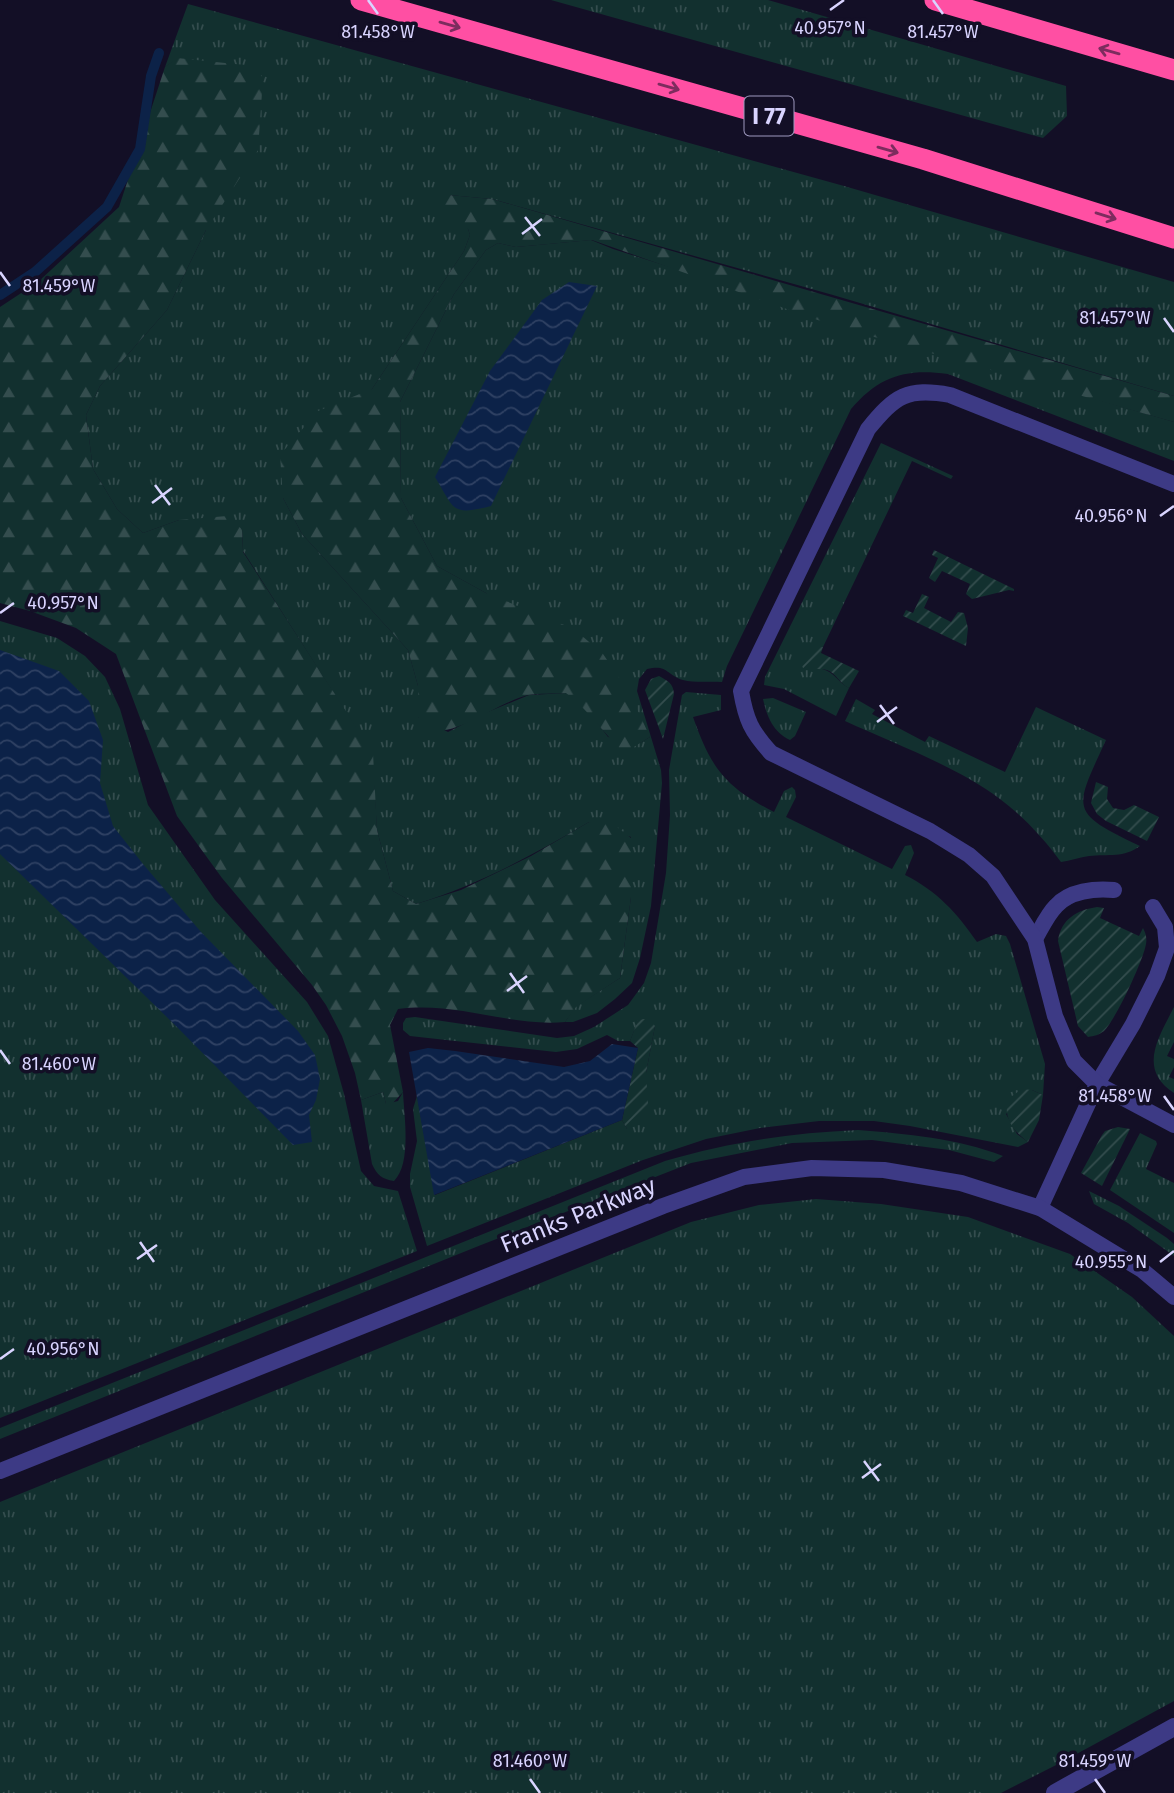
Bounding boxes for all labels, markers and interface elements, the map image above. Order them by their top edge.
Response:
text: 40.957°N [794,17,866,39]
one-way arrow [439,20,461,33]
text: 81.458°W [341,21,415,43]
text: 81.457°W [907,21,979,43]
one-way arrow [1098,44,1120,57]
one-way arrow [658,82,680,95]
road number: I 77 [744,97,794,136]
one-way arrow [877,144,899,157]
one-way arrow [1094,211,1116,224]
text: 81.459°W [23,275,96,297]
text: 81.457°W [1079,307,1151,329]
text: 40.956°N [1074,505,1148,527]
text: 40.957°N [27,592,99,614]
text: 81.460°W [22,1053,96,1075]
text: 81.458°W [1078,1085,1152,1107]
street label: Franks Parkway [496,1171,660,1259]
text: 40.955°N [1075,1251,1147,1273]
text: 40.956°N [26,1338,100,1360]
text: 81.460°W [493,1750,567,1772]
text: 81.459°W [1059,1750,1132,1772]

